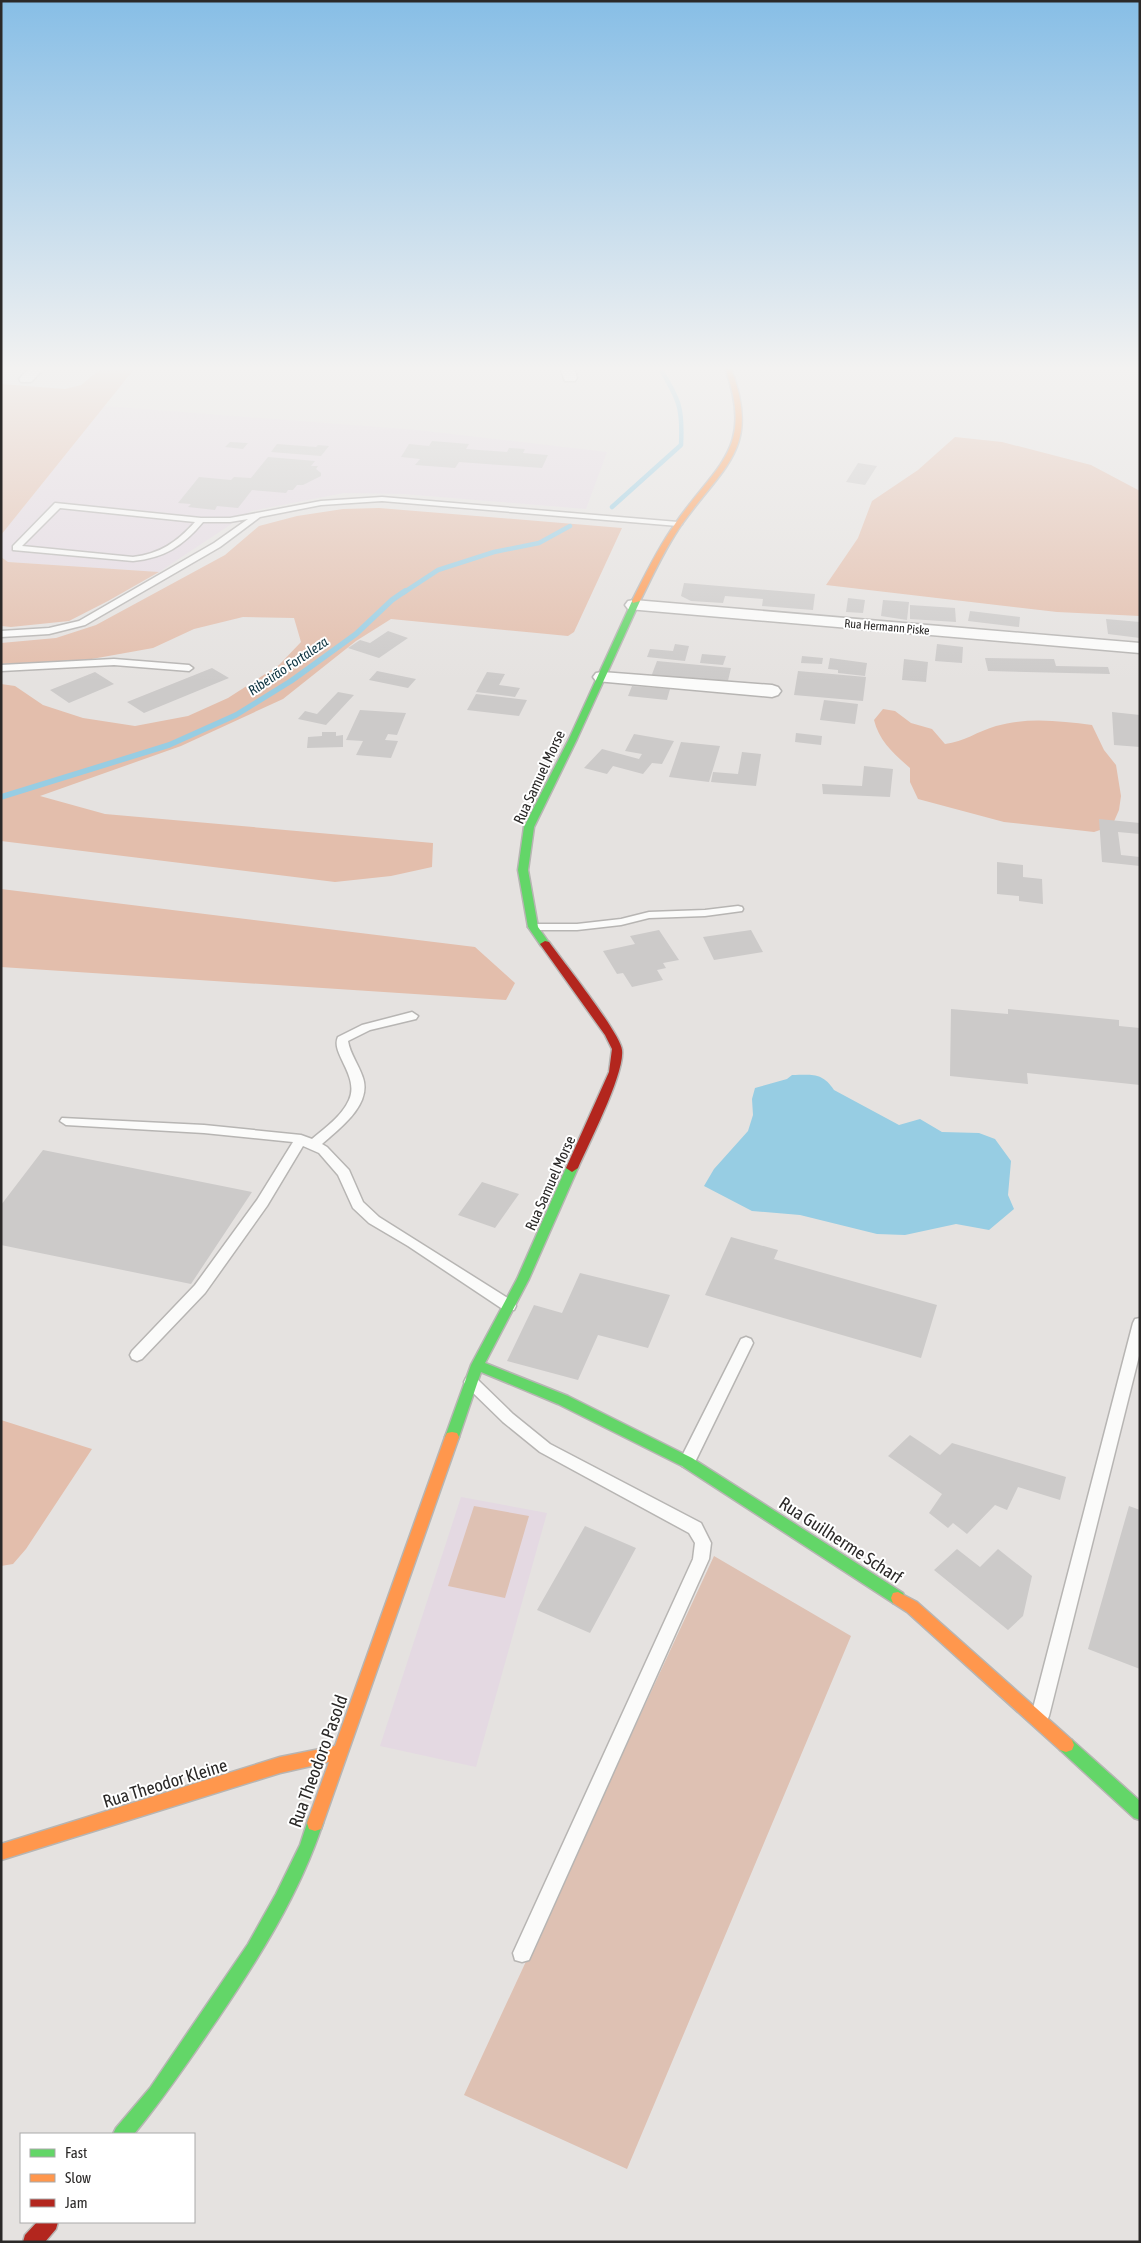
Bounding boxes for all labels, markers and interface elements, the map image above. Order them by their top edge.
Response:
street label: Rua Hermann Piske [844,616,930,638]
water label: Ribeirão Fortaleza [245,633,331,699]
street label: Rua Samuel Morse [510,727,568,827]
street label: Rua Samuel Morse [522,1133,578,1233]
street label: Rua Guilherme Scharf [775,1492,907,1588]
street label: Rua Theodoro Pasold [284,1692,352,1830]
street label: Rua Theodor Kleine [100,1754,230,1812]
legend [20,2133,195,2223]
text: Fast [65,2144,87,2161]
text: Slow [65,2169,91,2186]
text: Jam [65,2194,88,2211]

